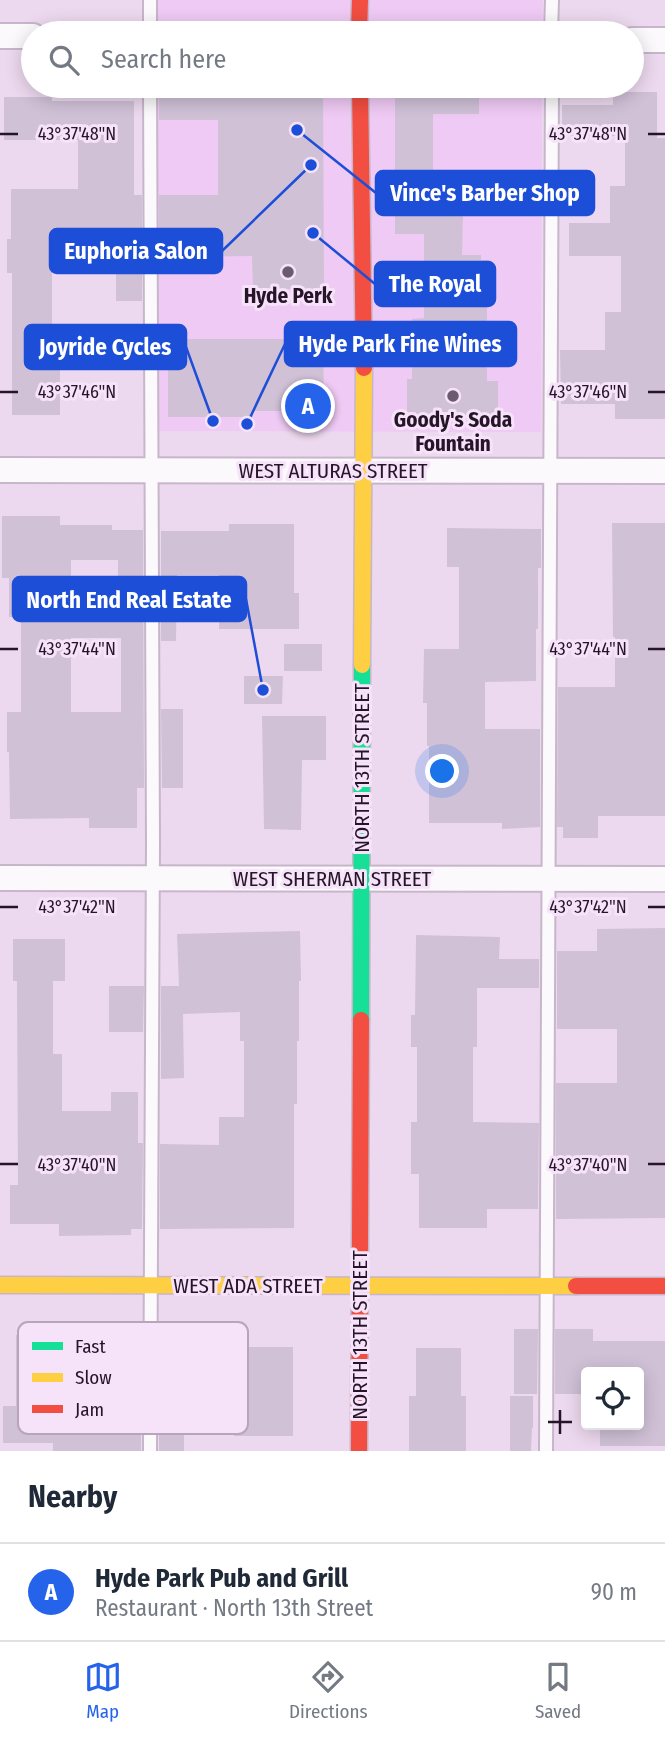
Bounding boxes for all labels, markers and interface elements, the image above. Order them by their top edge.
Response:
search box [21,21,644,98]
icon: search [45,41,83,79]
text: Search here [101,44,226,75]
text: 43°37'48"N [38,123,116,145]
text: 43°37'48"N [549,123,627,145]
callout: Vince's Barber Shop [376,171,594,215]
text: Vince's Barber Shop [389,179,580,207]
callout: Euphoria Salon [50,229,222,273]
text: Euphoria Salon [64,237,208,265]
callout: The Royal [375,262,495,306]
marker: Hyde Perk [280,264,296,280]
text: The Royal [389,270,482,298]
place label: Hyde Perk [244,283,333,309]
callout: Hyde Park Fine Wines [285,322,516,366]
callout: Joyride Cycles [25,325,186,369]
text: Hyde Park Fine Wines [299,330,501,358]
text: Joyride Cycles [38,333,171,361]
pin: A [285,380,331,432]
text: 43°37'46"N [38,381,116,403]
text: 43°37'46"N [549,381,627,403]
marker: Goody's Soda Fountain [445,388,461,404]
place label: Goody's Soda Fountain [394,407,512,457]
street label: WEST ALTURAS STREET [238,458,428,484]
callout: North End Real Estate [13,577,246,621]
text: North End Real Estate [26,586,232,614]
text: 43°37'44"N [38,638,116,660]
text: 43°37'44"N [549,638,627,660]
street label: NORTH 13TH STREET [349,683,375,853]
your location [425,754,459,788]
street label: WEST SHERMAN STREET [233,866,432,892]
text: 43°37'42"N [38,896,116,918]
text: 43°37'42"N [549,896,627,918]
text: 43°37'40"N [37,1154,117,1176]
text: 43°37'40"N [548,1154,628,1176]
street label: NORTH 13TH STREET [347,1250,373,1420]
street label: WEST ADA STREET [173,1273,323,1299]
legend [18,1322,248,1434]
text: Fast [75,1335,106,1358]
text: Slow [75,1366,112,1389]
map controls [581,1367,644,1430]
button: locate [581,1367,644,1430]
text: Jam [75,1398,104,1421]
text: Nearby [28,1479,117,1515]
text: Hyde Park Pub and Grill [95,1563,348,1594]
text: A [45,1578,57,1606]
text: 90 m [591,1578,637,1606]
text: Restaurant · North 13th Street [95,1594,373,1622]
tab: Map [84,1658,122,1723]
tab: Directions [289,1658,368,1723]
tab: Saved [535,1658,581,1723]

